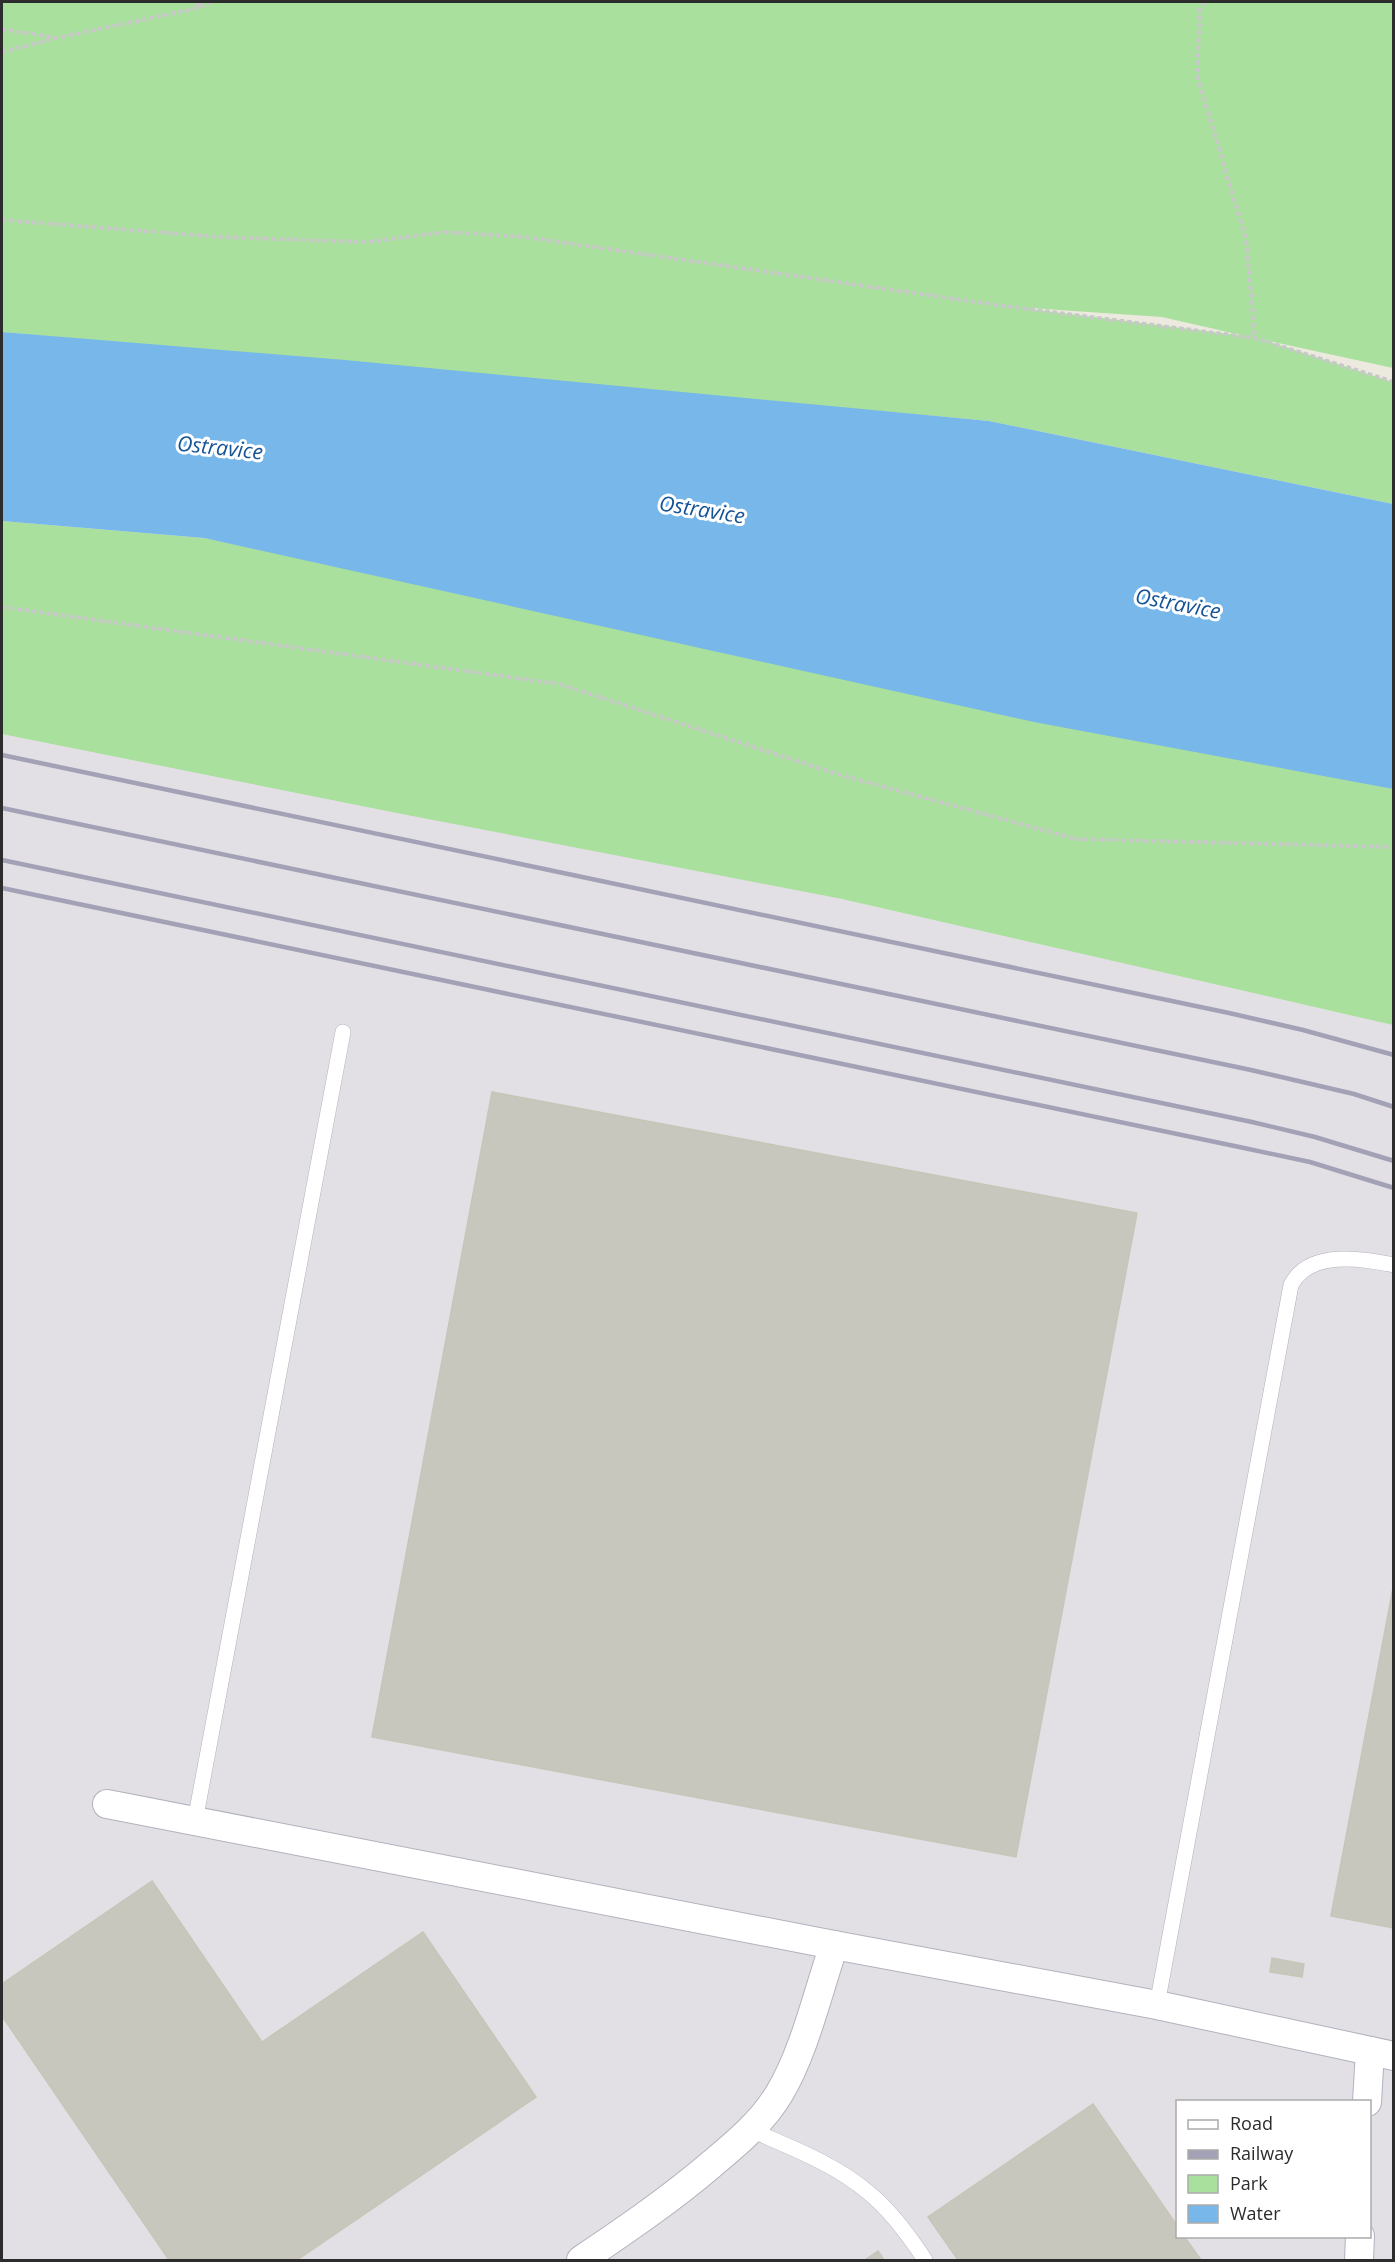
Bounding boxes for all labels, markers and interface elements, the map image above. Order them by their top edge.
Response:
water label: Ostravice [176,429,264,465]
water label: Ostravice [657,488,747,530]
water label: Ostravice [1133,581,1223,625]
legend [1176,2100,1371,2238]
text: Road [1230,2111,1273,2135]
text: Railway [1230,2141,1294,2165]
text: Park [1230,2171,1268,2195]
text: Water [1230,2201,1281,2225]

